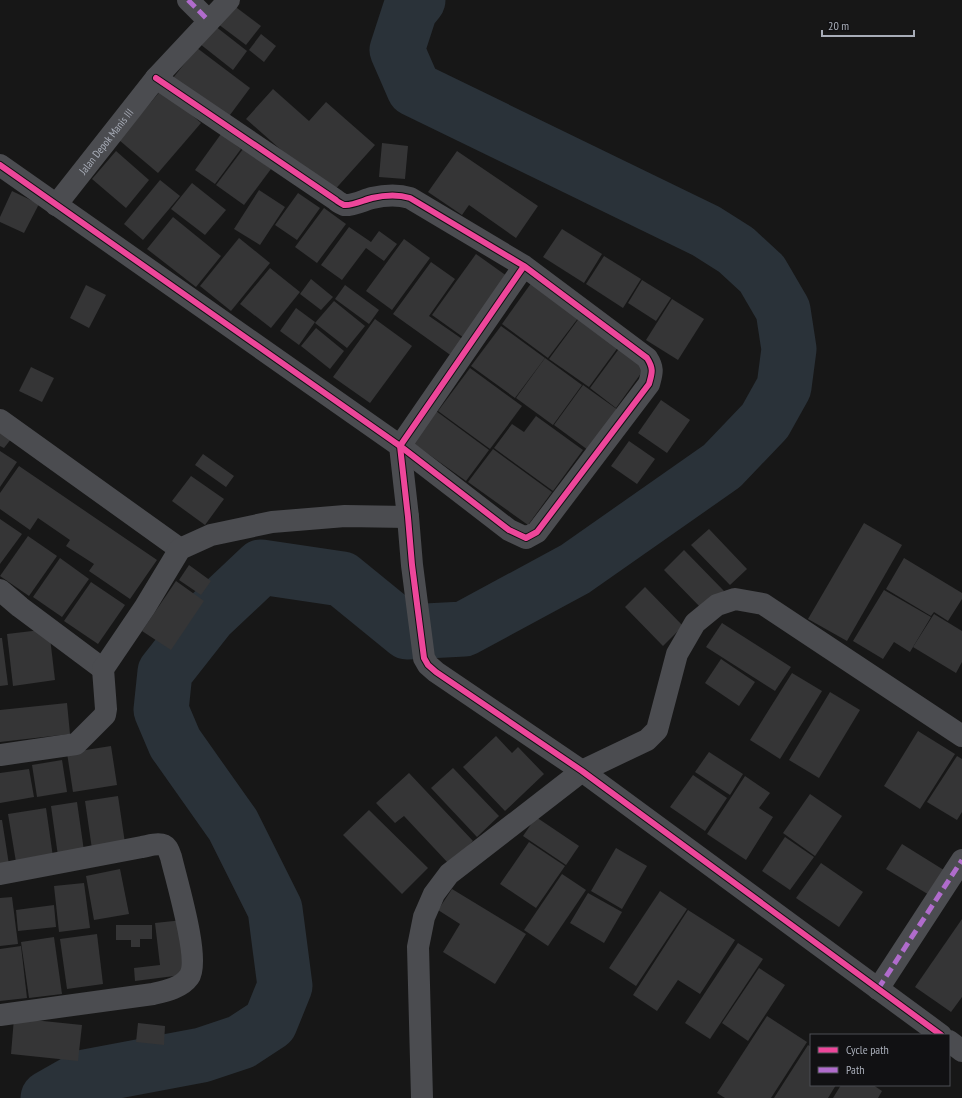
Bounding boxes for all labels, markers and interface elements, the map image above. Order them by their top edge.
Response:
scale bar [822,12,914,38]
text: 20 m [828,18,849,33]
street label: Jalan Depok Manis III [75,106,136,178]
legend [810,1034,950,1086]
text: Cycle path [846,1042,889,1057]
text: Path [846,1062,864,1077]

